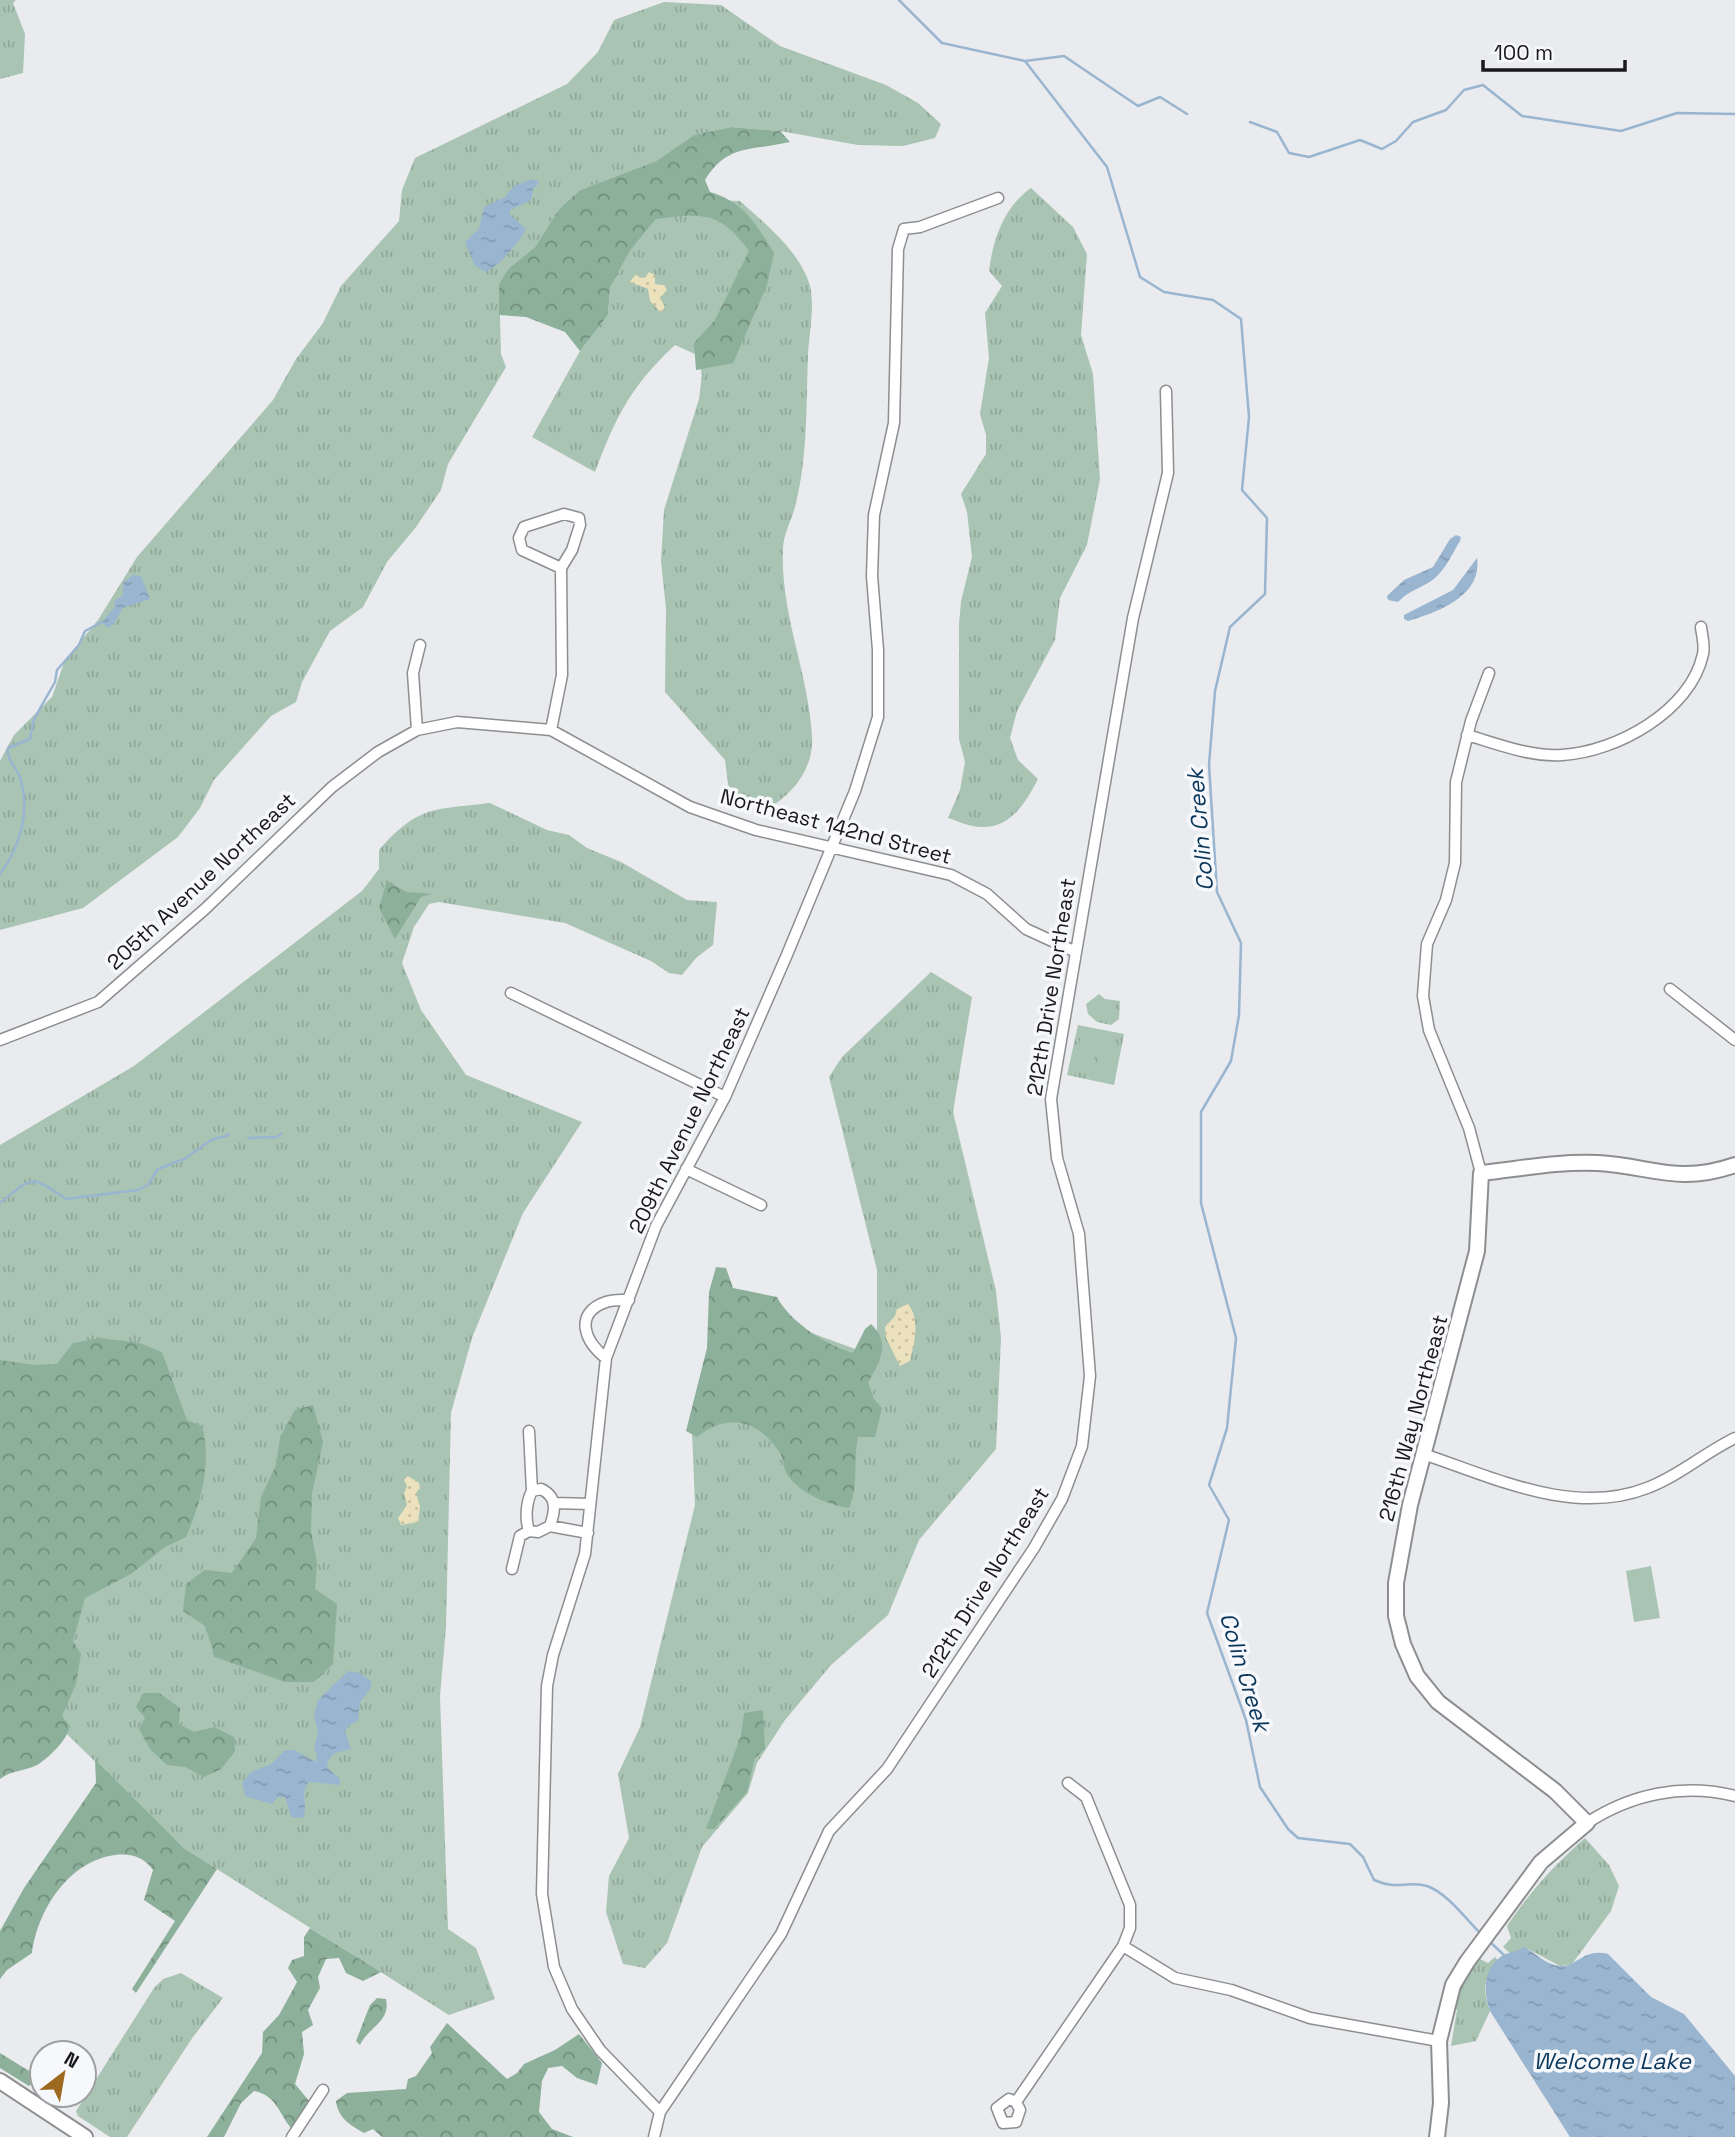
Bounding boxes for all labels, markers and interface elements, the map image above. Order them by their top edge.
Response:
scale bar [1483,28,1625,72]
text: 100 m [1494,39,1553,66]
water label: Colin Creek [1179,765,1220,893]
street label: Northeast 142nd Street [717,782,955,870]
street label: 205th Avenue Northeast [101,786,301,976]
street label: 212th Drive Northeast [1020,876,1082,1098]
street label: 209th Avenue Northeast [622,1002,756,1238]
street label: 216th Way Northeast [1372,1312,1454,1524]
street label: 212th Drive Northeast [915,1482,1055,1682]
water label: Colin Creek [1213,1609,1278,1738]
north arrow [28,2039,98,2109]
text: N [60,2046,83,2074]
water label: Welcome Lake [1533,2046,1692,2076]

